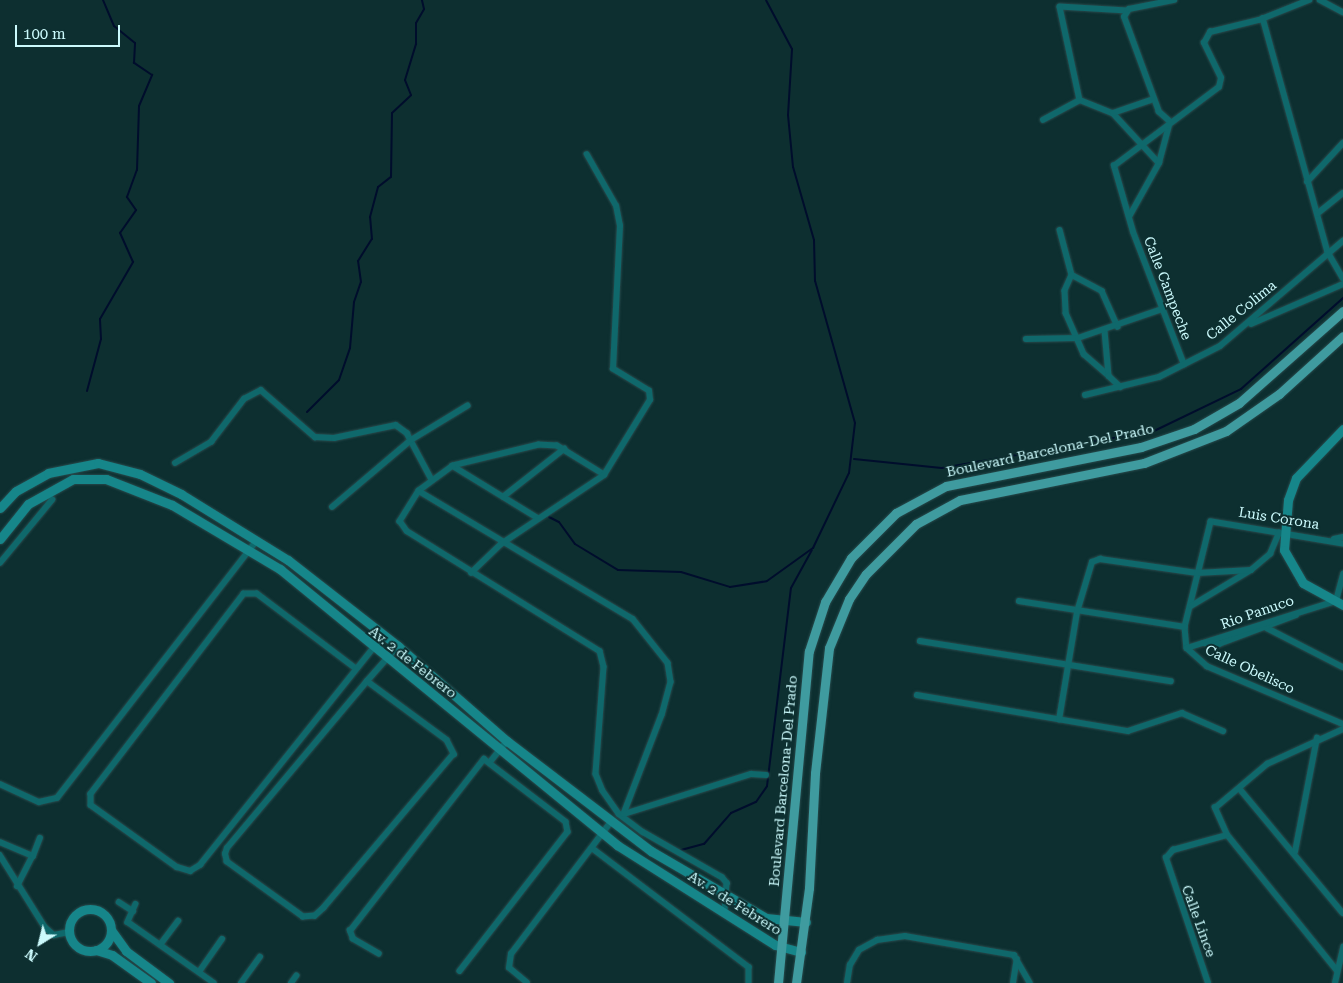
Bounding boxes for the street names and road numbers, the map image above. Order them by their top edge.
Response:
street label: Calle Campeche [1141,234,1195,342]
street label: Calle Colima [1203,277,1279,343]
street label: Boulevard Barcelona-Del Prado [945,420,1155,480]
street label: Luis Corona [1237,503,1321,533]
street label: Rio Panuco [1218,592,1296,632]
street label: Av. 2 de Febrero [366,622,460,702]
street label: Calle Obelisco [1202,641,1298,697]
street label: Boulevard Barcelona-Del Prado [765,675,801,887]
street label: Av. 2 de Febrero [685,868,785,938]
street label: Calle Lince [1178,883,1220,959]

